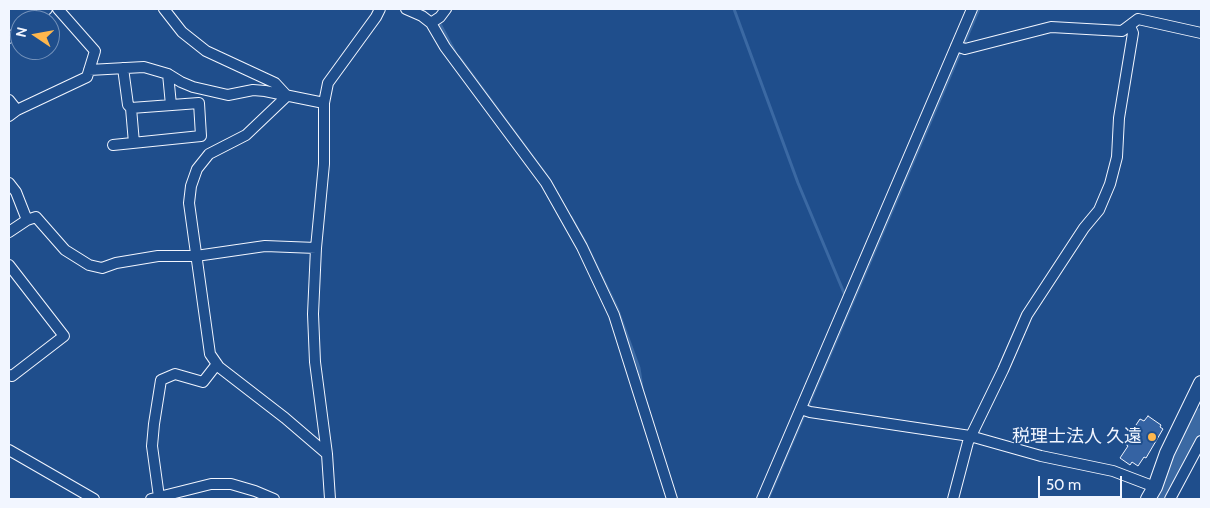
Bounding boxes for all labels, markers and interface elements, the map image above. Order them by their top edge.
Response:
north arrow [10,10,60,60]
text: N [11,25,31,39]
place label: 税理士法人 久遠 [1012,426,1142,448]
marker: 税理士法人 久遠 [1146,431,1158,443]
scale bar [1040,466,1124,498]
text: 50 m [1046,476,1081,494]

